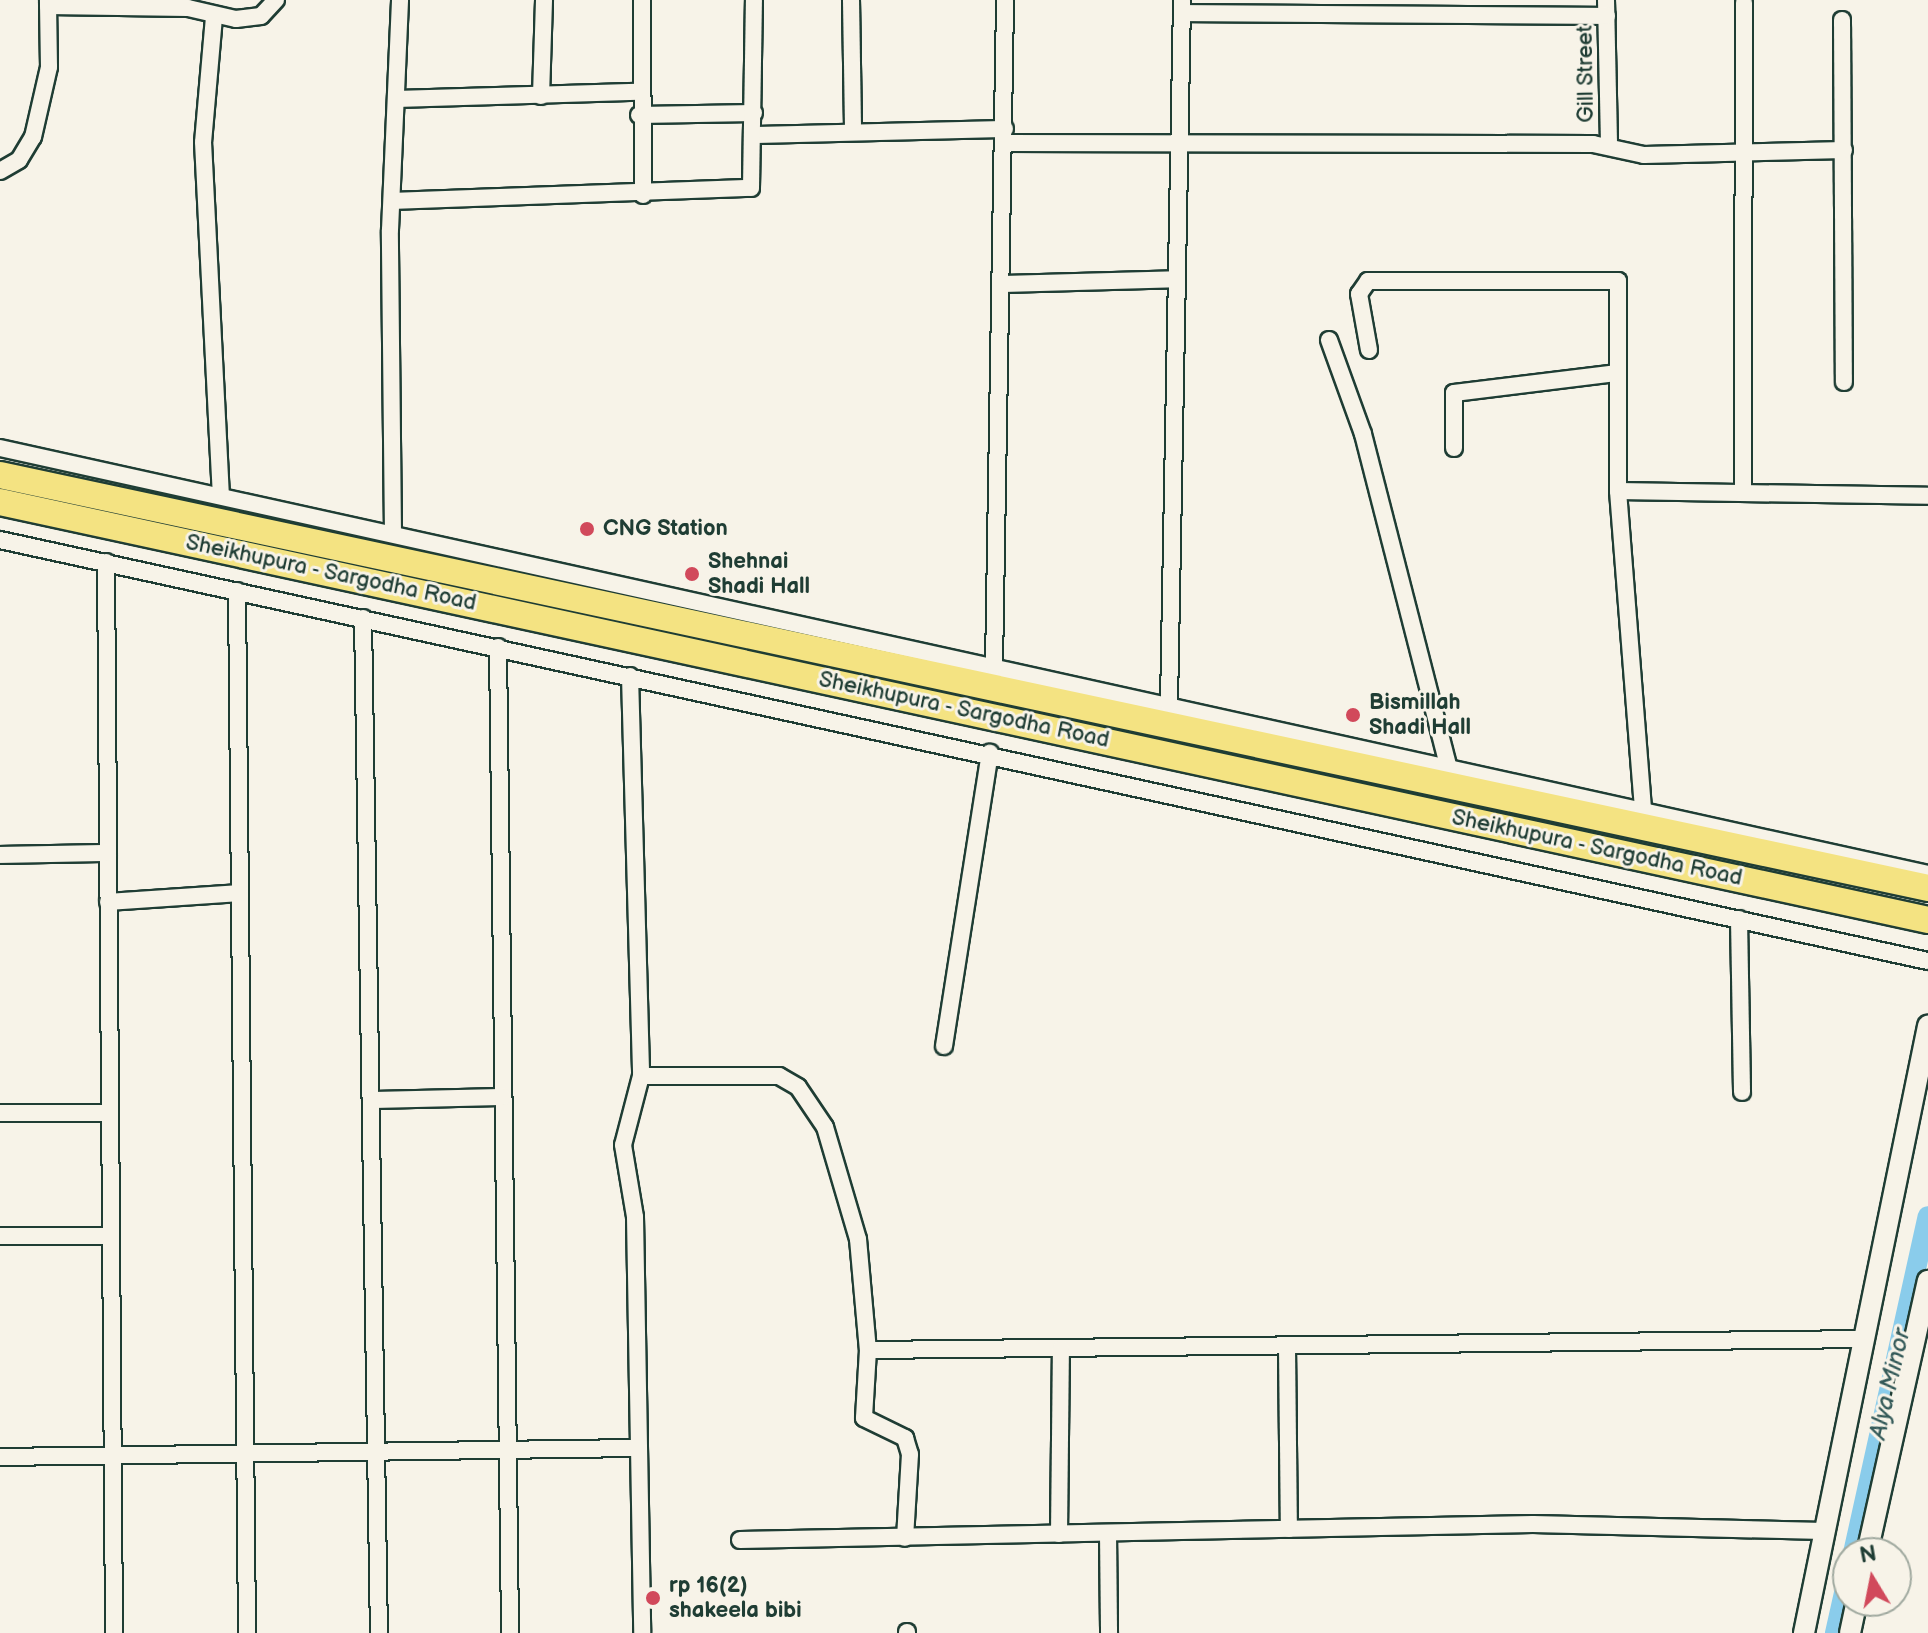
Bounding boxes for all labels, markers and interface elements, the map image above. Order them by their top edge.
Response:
street label: Gill Street [1572,25,1600,123]
place label: CNG Station [603,516,728,542]
marker: CNG Station [578,520,596,538]
street label: Sheikhupura - Sargodha Road [182,529,480,617]
place label: Shehnai Shadi Hall [708,548,810,600]
marker: Shehnai Shadi Hall [683,565,701,583]
street label: Sheikhupura - Sargodha Road [815,666,1113,754]
place label: Bismillah Shadi Hall [1369,689,1471,740]
marker: Bismillah Shadi Hall [1344,706,1362,724]
street label: Sheikhupura - Sargodha Road [1448,804,1746,892]
water label: Alya Minor [1863,1326,1917,1442]
north arrow [1832,1537,1912,1617]
text: N [1858,1540,1879,1570]
place label: rp 16(2) shakeela bibi [669,1572,802,1624]
marker: rp 16(2) shakeela bibi [644,1589,662,1607]

